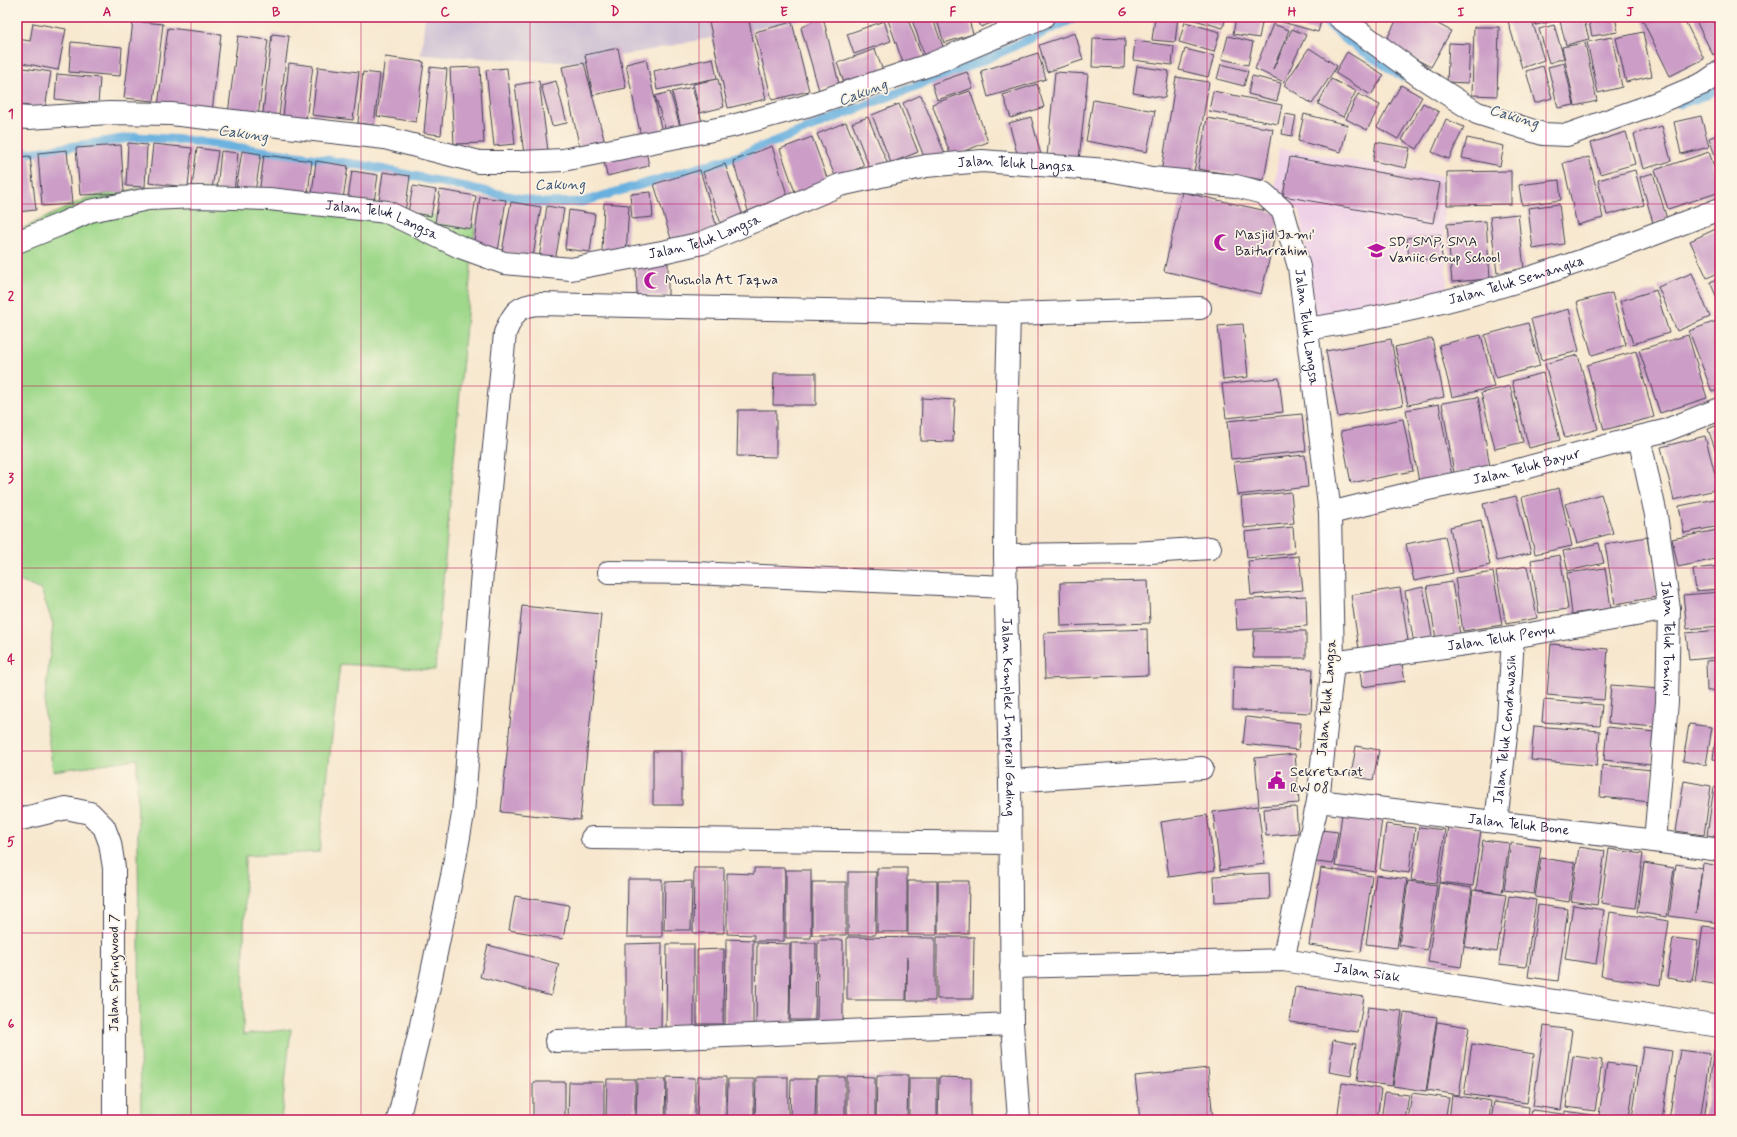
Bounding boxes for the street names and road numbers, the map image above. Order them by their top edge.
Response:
street label: Jalan Teluk Langsa [957,152,1076,177]
street label: Jalan Teluk Langsa [324,196,441,244]
street label: Jalan Teluk Langsa [647,210,764,263]
street label: Jalan Teluk Semangka [1446,252,1586,309]
street label: Jalan Teluk Langsa [1290,268,1323,387]
street label: Jalan Teluk Bayur [1471,444,1583,489]
street label: Jalan Teluk Tomini [1656,579,1678,696]
street label: Jalan Komplek Imperial Gading [997,617,1019,817]
street label: Jalan Teluk Penyu [1446,621,1557,655]
street label: Jalan Teluk Langsa [1313,638,1342,757]
street label: Jalan Teluk Cendrawasih [1489,654,1521,805]
street label: Jalan Teluk Bone [1467,810,1571,840]
street label: Jalan Springwood 7 [105,914,125,1032]
street label: Jalan Siak [1333,959,1401,987]

